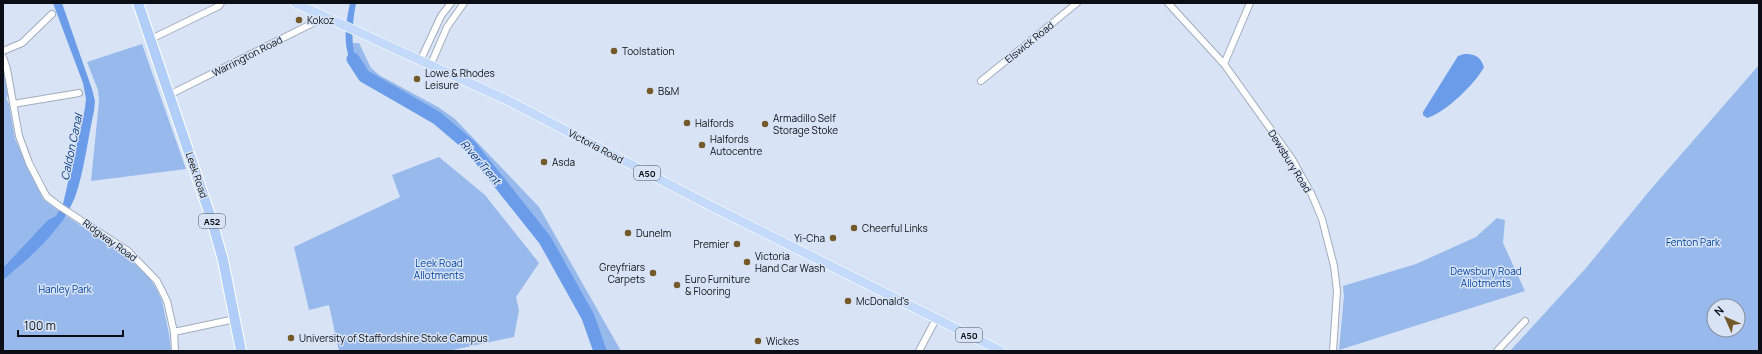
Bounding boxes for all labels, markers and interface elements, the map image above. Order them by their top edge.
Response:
place label: Kokoz [307,13,334,27]
marker: Kokoz [294,15,304,25]
street label: Elswick Road [1002,18,1057,66]
street label: Warrington Road [209,32,285,80]
place label: Toolstation [622,44,674,58]
marker: Toolstation [609,46,619,56]
place label: Lowe & Rhodes Leisure [425,66,495,92]
marker: Lowe & Rhodes Leisure [412,74,422,84]
place label: B&M [658,84,679,98]
marker: B&M [645,86,655,96]
water label: Caldon Canal [57,111,86,182]
place label: Armadillo Self Storage Stoke [773,111,838,137]
place label: Halfords [695,116,734,130]
marker: Halfords [682,118,692,128]
marker: Armadillo Self Storage Stoke [760,119,770,129]
street label: Victoria Road [566,126,626,166]
street label: Dewsbury Road [1265,127,1315,195]
place label: Halfords Autocentre [710,132,763,158]
water label: River Trent [457,136,506,189]
marker: Halfords Autocentre [697,140,707,150]
street label: Leek Road [183,150,211,200]
place label: Asda [552,155,575,169]
marker: Asda [539,157,549,167]
road number: A50 [634,166,660,180]
road number: A52 [199,214,225,228]
street label: Ridgway Road [80,216,140,265]
place label: Cheerful Links [862,221,928,235]
marker: Cheerful Links [849,223,859,233]
place label: Dunelm [636,226,671,240]
marker: Dunelm [623,228,633,238]
place label: Yi-Cha [794,231,825,245]
marker: Yi-Cha [828,233,838,243]
park label: Fenton Park [1666,235,1721,249]
place label: Premier [693,237,729,251]
marker: Premier [732,239,742,249]
place label: Victoria Hand Car Wash [755,249,825,275]
park label: Leek Road Allotments [414,256,464,282]
marker: Victoria Hand Car Wash [742,257,752,267]
place label: Greyfriars Carpets [599,260,645,286]
park label: Dewsbury Road Allotments [1450,264,1522,290]
marker: Greyfriars Carpets [648,268,658,278]
place label: Euro Furniture & Flooring [685,272,750,298]
marker: Euro Furniture & Flooring [672,280,682,290]
park label: Hanley Park [38,282,93,296]
place label: McDonald's [856,294,909,308]
marker: McDonald's [843,296,853,306]
north arrow [1706,298,1746,338]
text: N [1710,302,1727,319]
scale bar [18,312,123,338]
text: 100 m [24,317,56,334]
road number: A50 [956,328,982,342]
place label: University of Staffordshire Stoke Campus [299,331,488,345]
marker: University of Staffordshire Stoke Campus [286,333,296,343]
place label: Wickes [766,334,799,348]
marker: Wickes [753,336,763,346]

